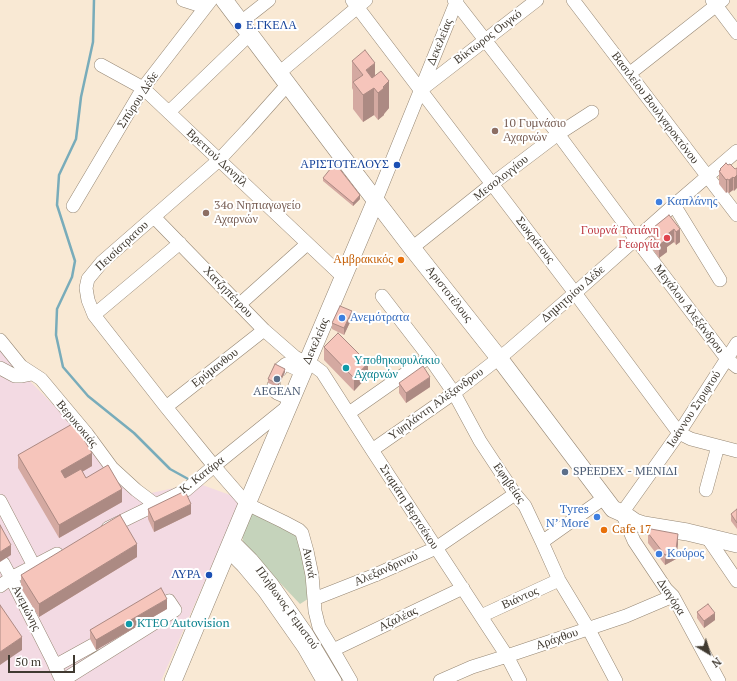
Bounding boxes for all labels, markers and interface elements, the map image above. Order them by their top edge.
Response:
street label: Βίκτωρος Ουγκό [451,7,525,67]
street label: Δεκελείας [424,17,456,67]
place label: Ε.ΓΚΕΛΑ [246,19,297,33]
marker: Ε.ΓΚΕΛΑ [233,21,243,31]
street label: Βασιλείου Βουλγαροκτόνου [608,49,702,167]
street label: Σπύρου Δέδε [114,69,162,131]
place label: 10 Γυμνάσιο Αχαρνών [503,117,566,145]
street label: Βρεττού Δανηΐλ [183,126,251,190]
marker: 10 Γυμνάσιο Αχαρνών [490,126,500,136]
street label: Μεσολογγίου [471,152,531,204]
place label: ΑΡΙΣΤΟΤΕΛΟΥΣ [300,158,389,172]
marker: ΑΡΙΣΤΟΤΕΛΟΥΣ [392,160,402,170]
place label: Καπλάνης [667,195,717,209]
marker: Καπλάνης [654,197,664,207]
place label: 34o Νηπιαγωγείο Αχαρνών [214,199,301,227]
marker: 34o Νηπιαγωγείο Αχαρνών [201,208,211,218]
street label: Σωκράτους [512,214,558,266]
street label: Πεισίστρατου [93,218,151,274]
place label: Γουρνά Τατιάνη Γεωργία [581,224,659,252]
marker: Γουρνά Τατιάνη Γεωργία [662,233,672,243]
place label: Αμβρακικός [333,253,393,267]
marker: Αμβρακικός [396,255,406,265]
street label: Δημητρίου Δέδε [538,262,608,326]
street label: Μεγάλου Αλεξάνδρου [651,262,727,356]
street label: Χατζηπέτρου [200,263,256,321]
street label: Αριστοτέλους [423,263,475,325]
place label: Ανεμότρατα [350,311,409,325]
marker: Ανεμότρατα [337,313,347,323]
street label: Δεκελείας [300,316,332,366]
street label: Ερύμανθου [189,345,241,391]
place label: Υποθηκοφυλάκιο Αχαρνών [354,354,440,382]
marker: Υποθηκοφυλάκιο Αχαρνών [341,363,351,373]
street label: Υψηλάντη Αλέξανδρου [386,365,486,443]
street label: Ιωάννου Στριφτού [664,368,724,450]
marker: AEGEAN [272,374,282,384]
place label: AEGEAN [253,385,301,399]
street label: Βερυκοκιάς [53,398,101,450]
street label: Κ. Κατάρα [177,453,227,497]
street label: Εφηβείας [490,460,528,506]
street label: Σταμάτη Βερτσέκου [376,462,442,552]
place label: SPEEDEX - ΜΕΝΙΔΙ [573,465,677,479]
marker: SPEEDEX - ΜΕΝΙΔΙ [560,467,570,477]
place label: Tyres N’ More [546,503,589,531]
marker: Tyres N’ More [592,512,602,522]
place label: Cafe 17 [612,523,651,537]
marker: Cafe 17 [599,525,609,535]
street label: Ανανά [299,546,319,580]
place label: Κούρος [667,547,704,561]
street label: Αλεξανδρινού [352,549,420,589]
marker: Κούρος [654,549,664,559]
street label: Πλήθωνος Γεμιστού [252,564,322,652]
place label: ΛΥΡΑ [171,568,201,582]
marker: ΛΥΡΑ [204,570,214,580]
street label: Διαγόρα [654,576,688,618]
street label: Ανεμώνης [8,583,44,633]
street label: Βιάντος [499,584,541,612]
street label: Αζαλέας [376,603,420,635]
place label: ΚΤΕΟ Autovision [137,617,230,631]
marker: ΚΤΕΟ Autovision [124,619,134,629]
street label: Αράχθου [534,625,580,653]
north arrow [689,633,729,673]
scale bar [10,647,77,673]
text: 50 m [15,654,41,669]
text: N [709,654,724,671]

